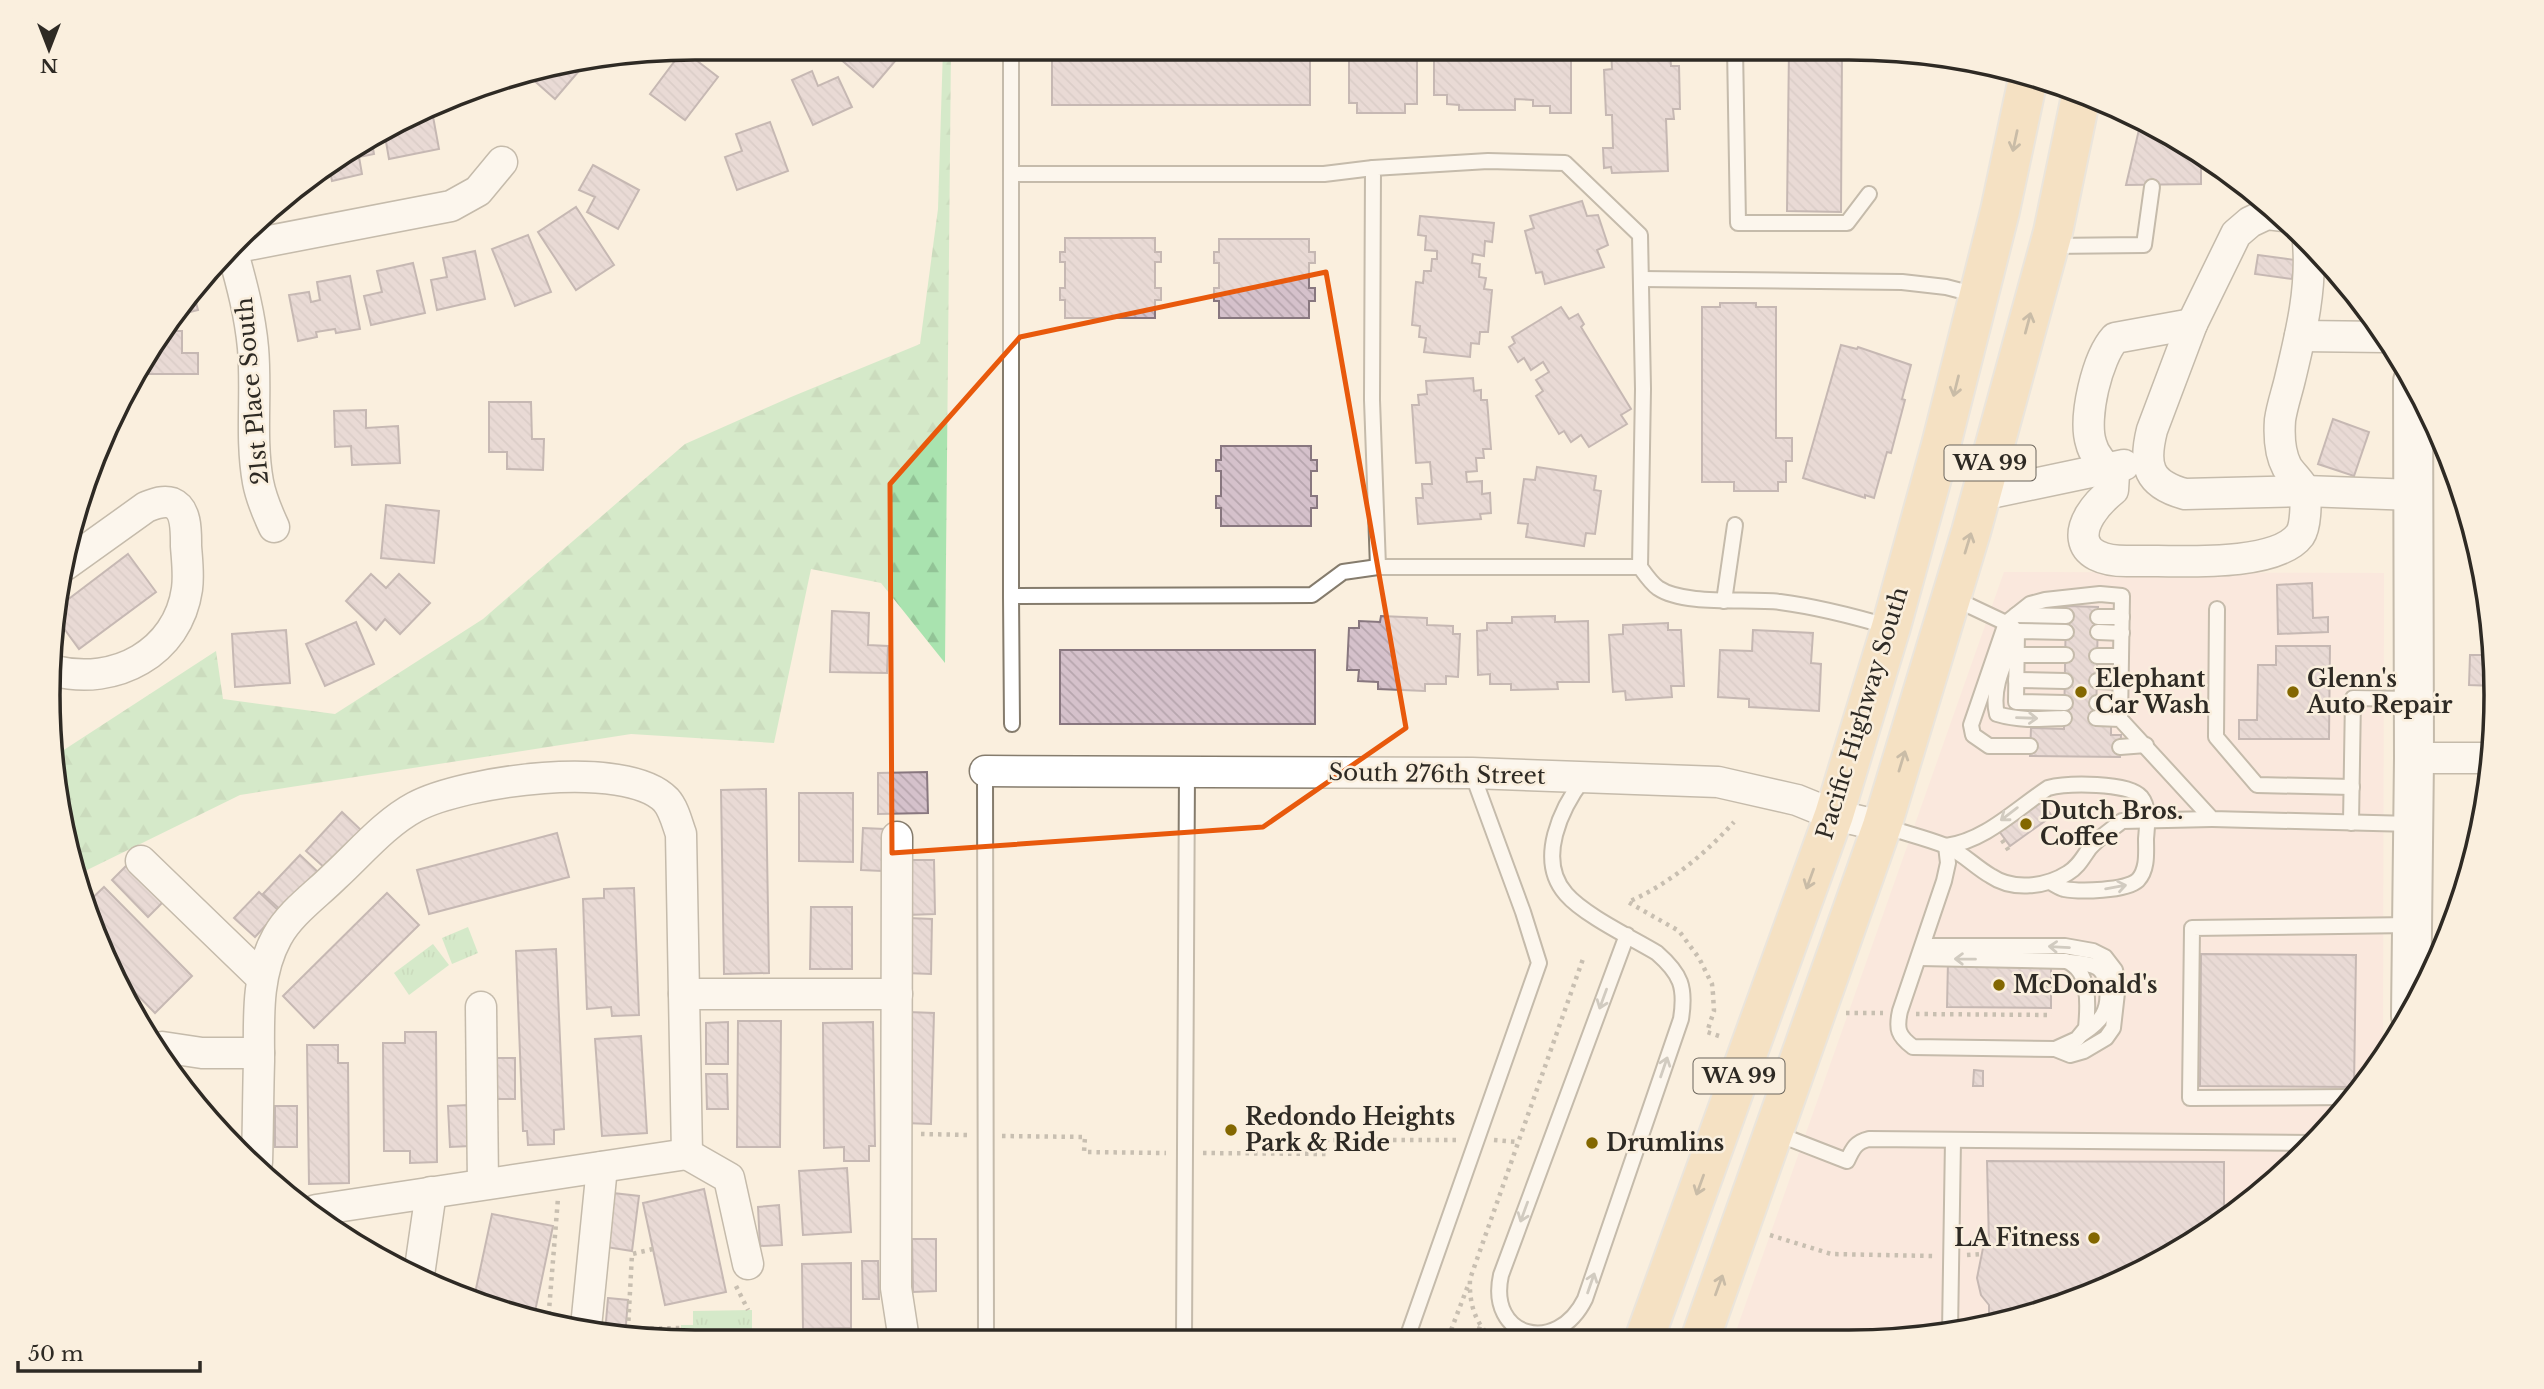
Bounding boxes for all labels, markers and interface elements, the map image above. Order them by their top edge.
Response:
north arrow [14,14,84,84]
text: N [40,54,58,77]
one-way arrow [2007,129,2021,152]
street label: 21st Place South [230,296,274,486]
one-way arrow [2022,313,2035,335]
one-way arrow [1949,374,1962,397]
road number: WA 99 [1944,446,2036,480]
one-way arrow [1962,532,1975,554]
street label: Pacific Highway South [1810,583,1914,843]
place label: Elephant Car Wash [2095,665,2211,719]
place label: Glenn's Auto Repair [2306,665,2453,719]
marker: Elephant Car Wash [2073,684,2089,700]
marker: Glenn's Auto Repair [2285,684,2301,700]
one-way arrow [2015,712,2038,725]
one-way arrow [1897,750,1909,772]
street label: South 276th Street [1328,758,1546,790]
place label: Dutch Bros. Coffee [2040,797,2183,851]
one-way arrow [2001,807,2019,822]
marker: Dutch Bros. Coffee [2018,816,2034,832]
one-way arrow [1803,867,1815,889]
one-way arrow [2104,880,2127,893]
one-way arrow [2048,940,2071,953]
one-way arrow [1953,952,1976,966]
place label: McDonald's [2013,971,2158,999]
marker: McDonald's [1991,977,2007,993]
one-way arrow [1596,987,1608,1009]
one-way arrow [1659,1057,1671,1079]
road number: WA 99 [1694,1058,1784,1094]
place label: Redondo Heights Park & Ride [1245,1103,1455,1157]
marker: Redondo Heights Park & Ride [1223,1122,1239,1138]
place label: Drumlins [1606,1129,1724,1157]
marker: Drumlins [1584,1135,1600,1151]
one-way arrow [1692,1174,1705,1196]
one-way arrow [1517,1201,1529,1223]
place label: LA Fitness [1954,1224,2080,1252]
marker: LA Fitness [2086,1230,2102,1246]
one-way arrow [1586,1272,1598,1294]
one-way arrow [1714,1274,1726,1296]
scale bar [18,1330,200,1374]
text: 50 m [28,1341,84,1367]

